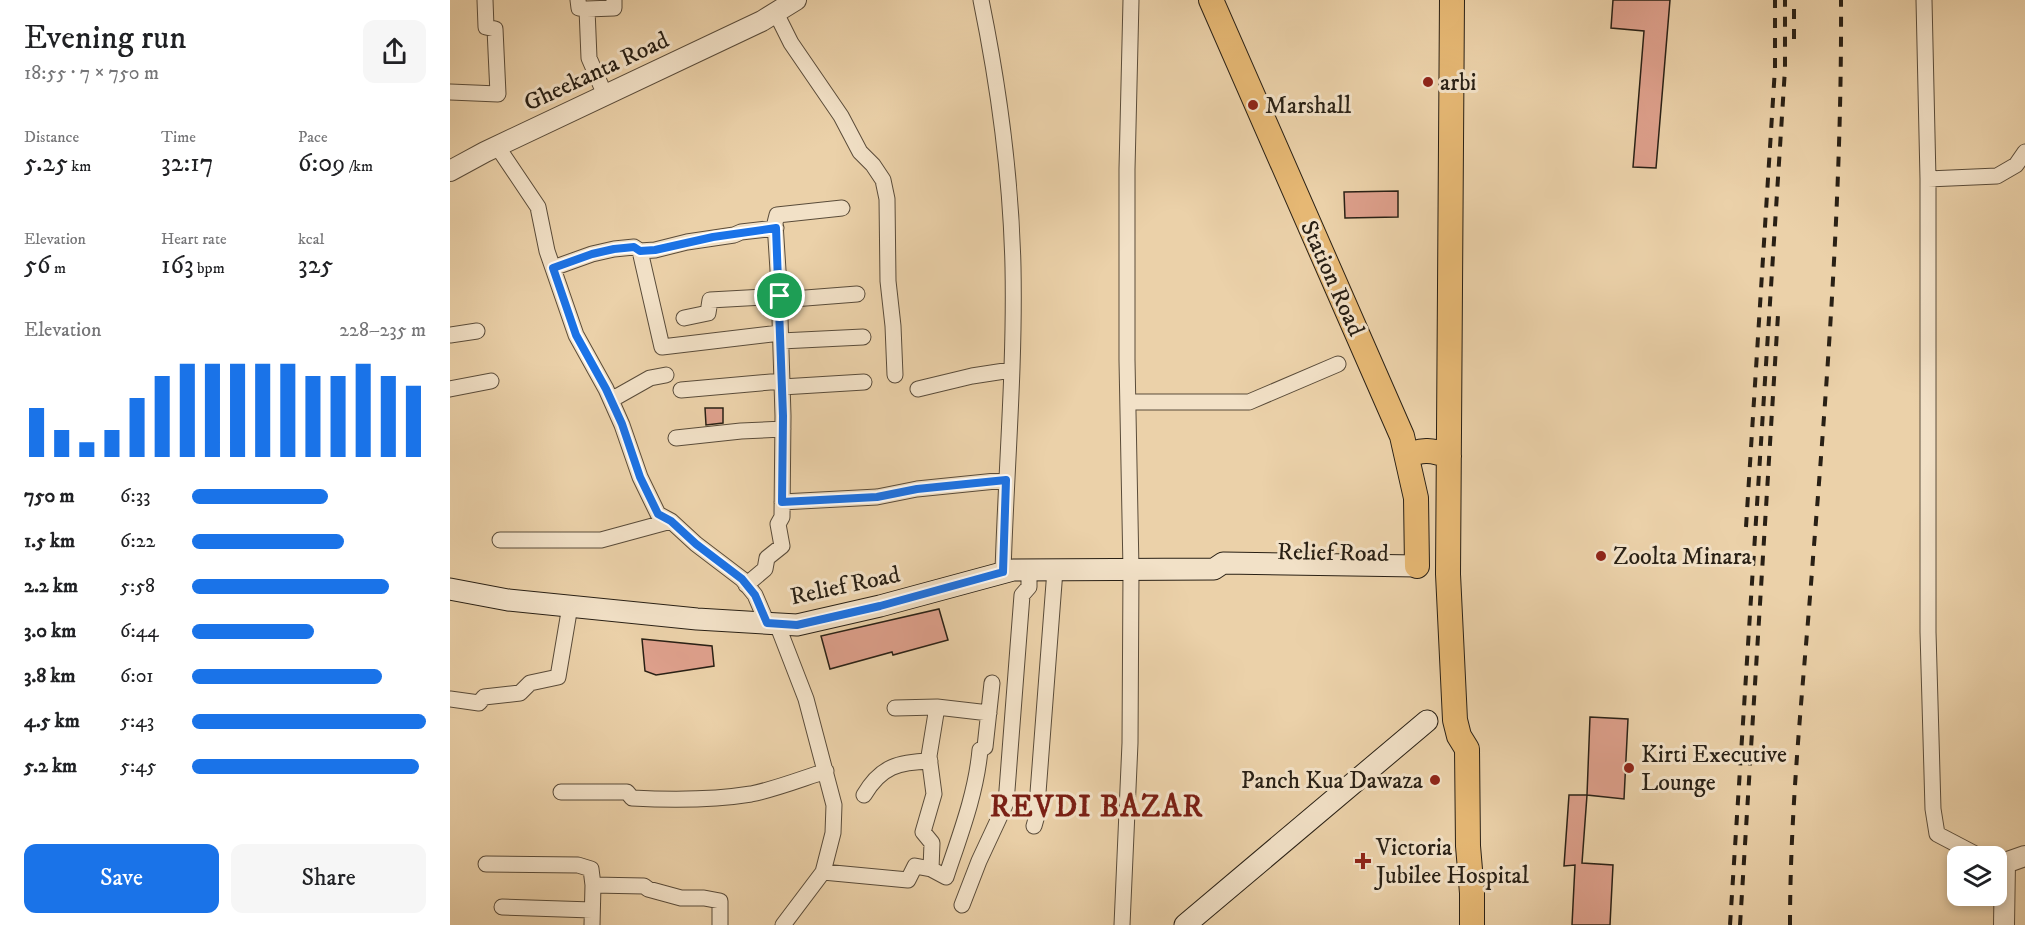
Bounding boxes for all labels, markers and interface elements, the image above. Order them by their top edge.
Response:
text: Evening run [24,18,186,59]
button: share [363,20,426,83]
street label: Gheekanta Road [519,25,674,119]
text: 18:55 · 7 × 750 m [24,61,159,86]
place label: arbi [1440,68,1477,98]
marker: arbi [1421,75,1435,89]
place label: Marshall [1265,91,1352,121]
marker: Marshall [1246,98,1260,112]
text: Distance [24,127,79,147]
text: Time [161,127,196,147]
text: Pace [298,127,328,147]
text: 5.25 [24,147,68,180]
text: 32:17 [161,147,214,180]
text: 6:09 [298,147,345,180]
text: km [68,156,91,176]
text: /km [345,156,373,176]
street label: Station Road [1293,216,1371,341]
text: Elevation [24,229,86,249]
text: Heart rate [161,229,227,249]
text: kcal [298,229,324,249]
text: 56 [24,249,50,282]
text: 163 [161,249,194,282]
text: 325 [298,249,333,282]
text: m [50,258,66,278]
text: bpm [194,258,225,278]
pin [754,270,805,321]
icon: arrive [763,279,796,312]
text: Elevation [24,318,101,343]
text: 228–235 m [339,318,426,343]
text: 750 m [24,484,74,509]
text: 6:33 [120,484,151,509]
text: 1.5 km [24,529,75,554]
text: 6:22 [120,529,155,554]
street label: Relief Road [1277,537,1389,569]
place label: Zoolta Minara [1613,542,1753,572]
marker: Zoolta Minara [1594,549,1608,563]
street label: Relief Road [788,560,903,612]
text: 2.2 km [24,574,78,599]
text: 5:58 [120,574,155,599]
text: 3.0 km [24,619,76,644]
text: 6:44 [120,619,159,644]
text: 3.8 km [24,664,75,689]
text: 6:01 [120,664,154,689]
text: 4.5 km [24,709,80,734]
text: 5:43 [120,709,154,734]
place label: Kirti Executive Lounge [1641,740,1787,798]
text: 5.2 km [24,754,77,779]
text: 5:45 [120,754,156,779]
marker: Kirti Executive Lounge [1622,761,1636,775]
place label: Panch Kua Dawaza [1241,766,1424,796]
marker: Panch Kua Dawaza [1428,773,1442,787]
district label: REVDI BAZAR [990,789,1204,826]
place label: Victoria Jubilee Hospital [1374,833,1530,891]
button: Save [24,844,219,913]
button: Share [231,844,426,913]
map controls [1947,846,2007,906]
button: layers [1947,846,2007,906]
marker: Victoria Jubilee Hospital [1354,852,1372,870]

